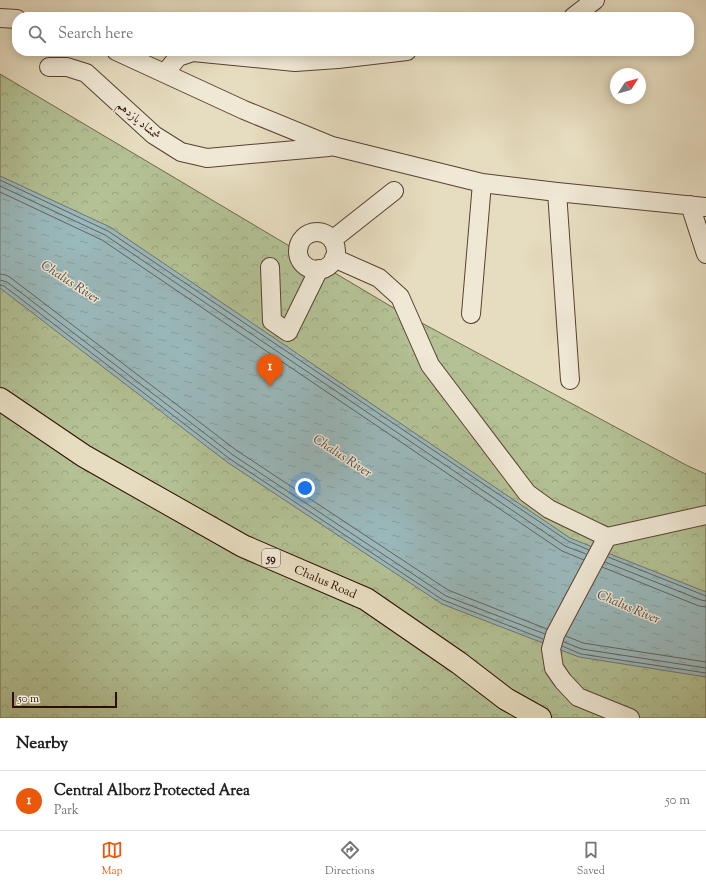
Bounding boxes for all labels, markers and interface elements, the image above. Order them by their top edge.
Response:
search box [12,12,694,56]
icon: search [26,23,48,45]
text: Search here [58,24,133,45]
north arrow [610,68,646,104]
street label: شمشاد یازدهم [112,97,164,145]
water label: Chalus River [37,257,103,309]
pin: 1 [257,354,283,387]
water label: Chalus River [309,431,375,483]
your location [295,478,315,498]
road number: 59 [262,549,280,567]
street label: Chalus Road [291,561,359,604]
water label: Chalus River [594,587,663,629]
scale bar [12,690,117,709]
text: 50 m [18,691,39,707]
text: Nearby [16,732,68,756]
text: Central Alborz Protected Area [54,781,250,802]
text: 1 [27,792,31,810]
text: 50 m [665,792,690,810]
text: Park [54,802,79,820]
tab: Map [101,839,123,879]
tab: Directions [325,839,375,879]
tab: Saved [577,839,605,879]

